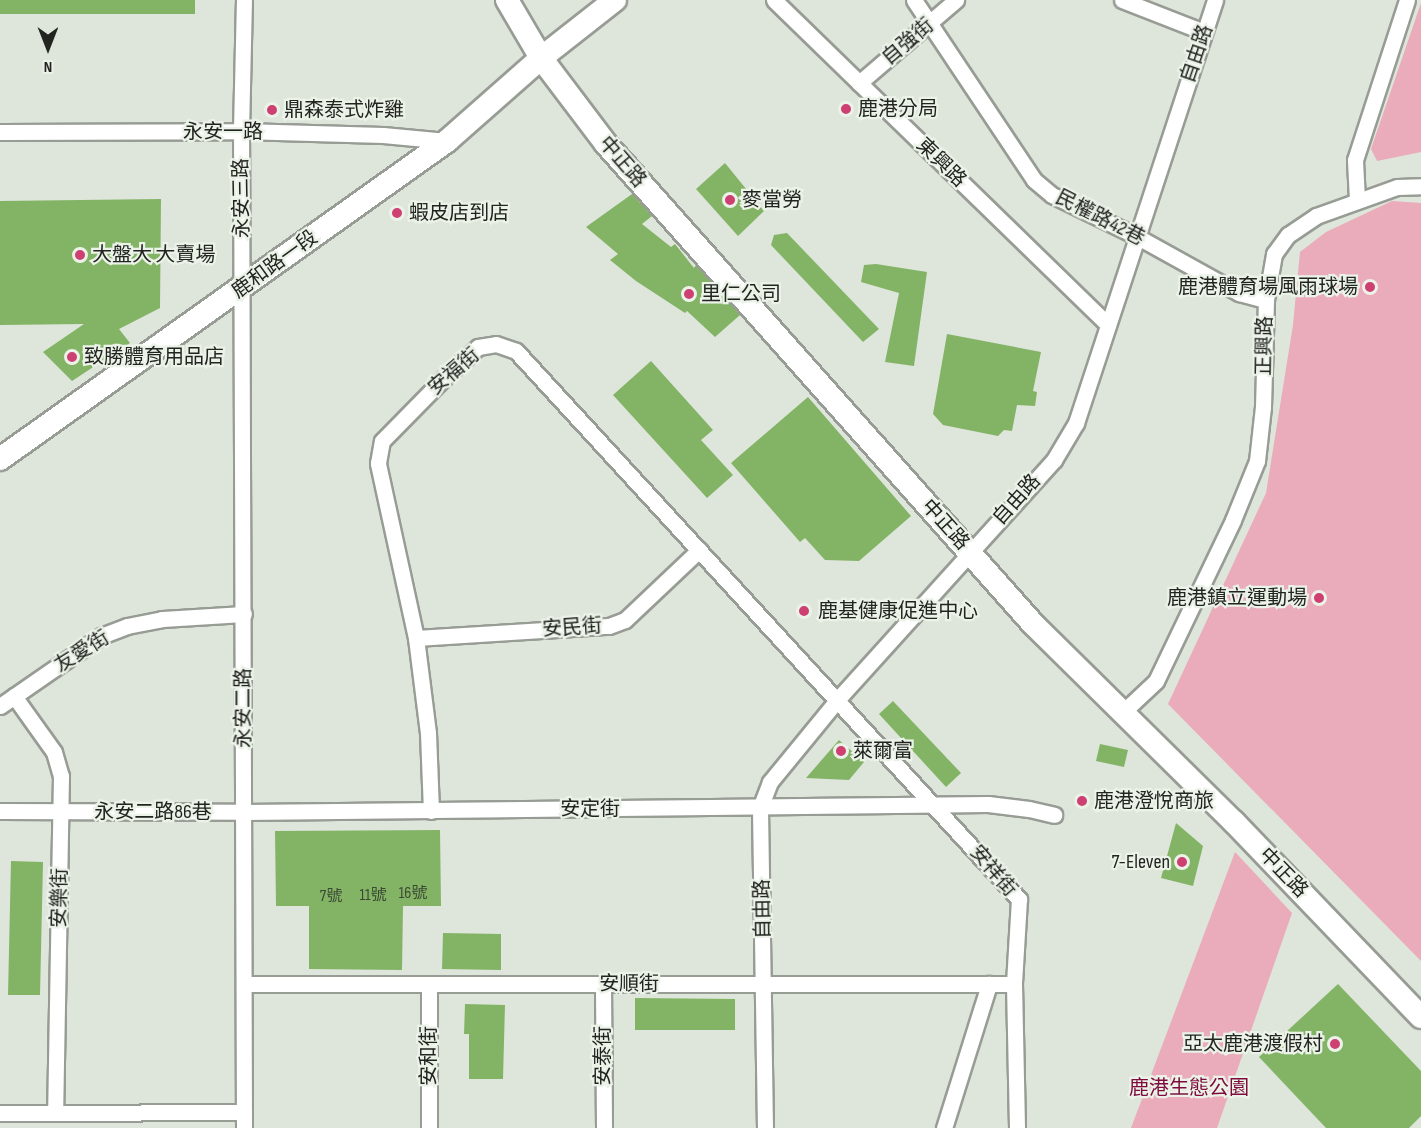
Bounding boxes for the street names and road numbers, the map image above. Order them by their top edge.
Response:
street label: 自強街 [877,14,939,70]
street label: 自由路 [1176,22,1218,86]
street label: 永安一路 [183,120,263,144]
street label: 中正路 [593,131,651,193]
street label: 東興路 [911,134,971,192]
street label: 永安三路 [229,158,255,238]
street label: 民權路42巷 [1051,185,1149,251]
street label: 鹿和路一段 [227,226,323,304]
street label: 正興路 [1252,316,1278,376]
street label: 安福街 [423,343,485,401]
street label: 自由路 [988,470,1046,530]
street label: 中正路 [916,495,974,555]
street label: 安民街 [541,614,603,642]
street label: 友愛街 [50,626,114,678]
street label: 永安二路 [232,668,256,748]
street label: 安定街 [560,797,620,821]
street label: 永安二路86巷 [94,800,212,824]
street label: 安祥街 [964,840,1022,902]
street label: 中正路 [1254,843,1312,903]
street label: 安樂街 [47,868,73,928]
street label: 自由路 [750,879,776,939]
street label: 安順街 [599,972,659,996]
street label: 安和街 [417,1026,441,1086]
street label: 安泰街 [591,1026,615,1086]

